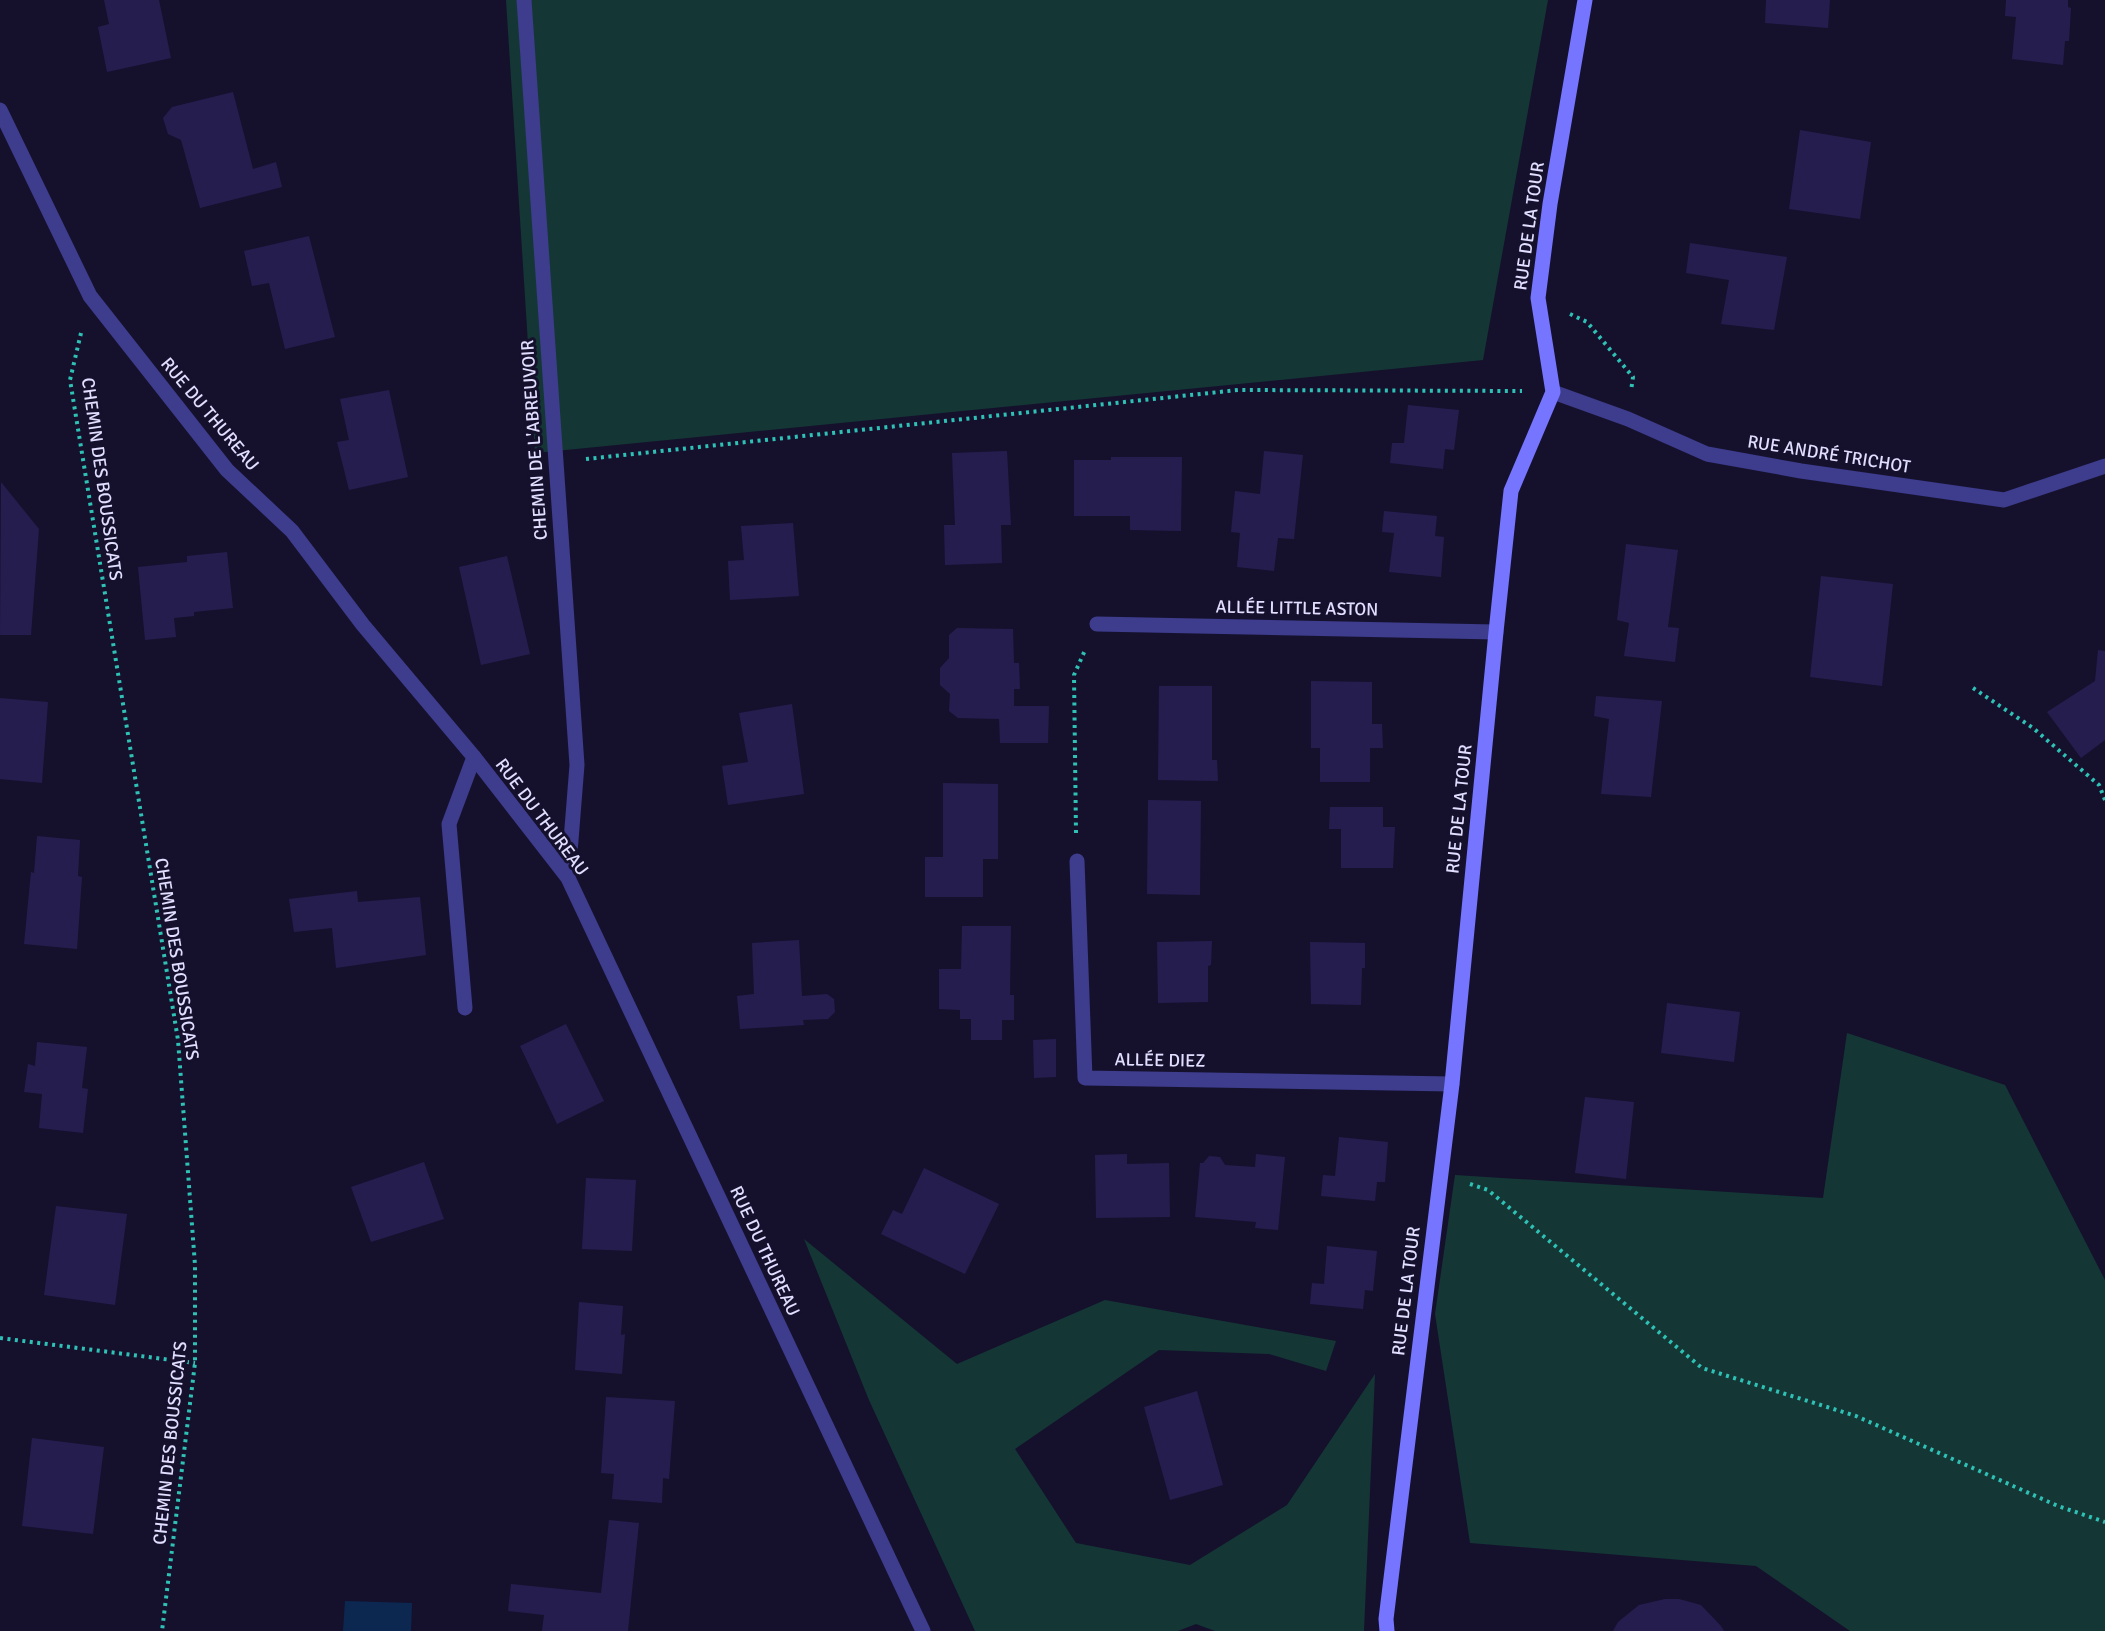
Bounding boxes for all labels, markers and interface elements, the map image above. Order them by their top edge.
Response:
street label: RUE DE LA TOUR [1509,160,1549,292]
street label: CHEMIN DE L'ABREUVOIR [516,339,552,541]
street label: RUE DU THUREAU [156,353,264,475]
street label: CHEMIN DES BOUSSICATS [77,376,127,582]
street label: RUE ANDRÉ TRICHOT [1746,430,1912,478]
street label: ALLÉE LITTLE ASTON [1215,596,1379,620]
street label: RUE DE LA TOUR [1441,743,1477,875]
street label: RUE DU THUREAU [491,754,593,880]
street label: CHEMIN DES BOUSSICATS [150,856,204,1062]
street label: ALLÉE DIEZ [1114,1048,1206,1072]
street label: RUE DU THUREAU [725,1182,805,1320]
street label: RUE DE LA TOUR [1387,1225,1425,1357]
street label: CHEMIN DES BOUSSICATS [148,1340,192,1546]

